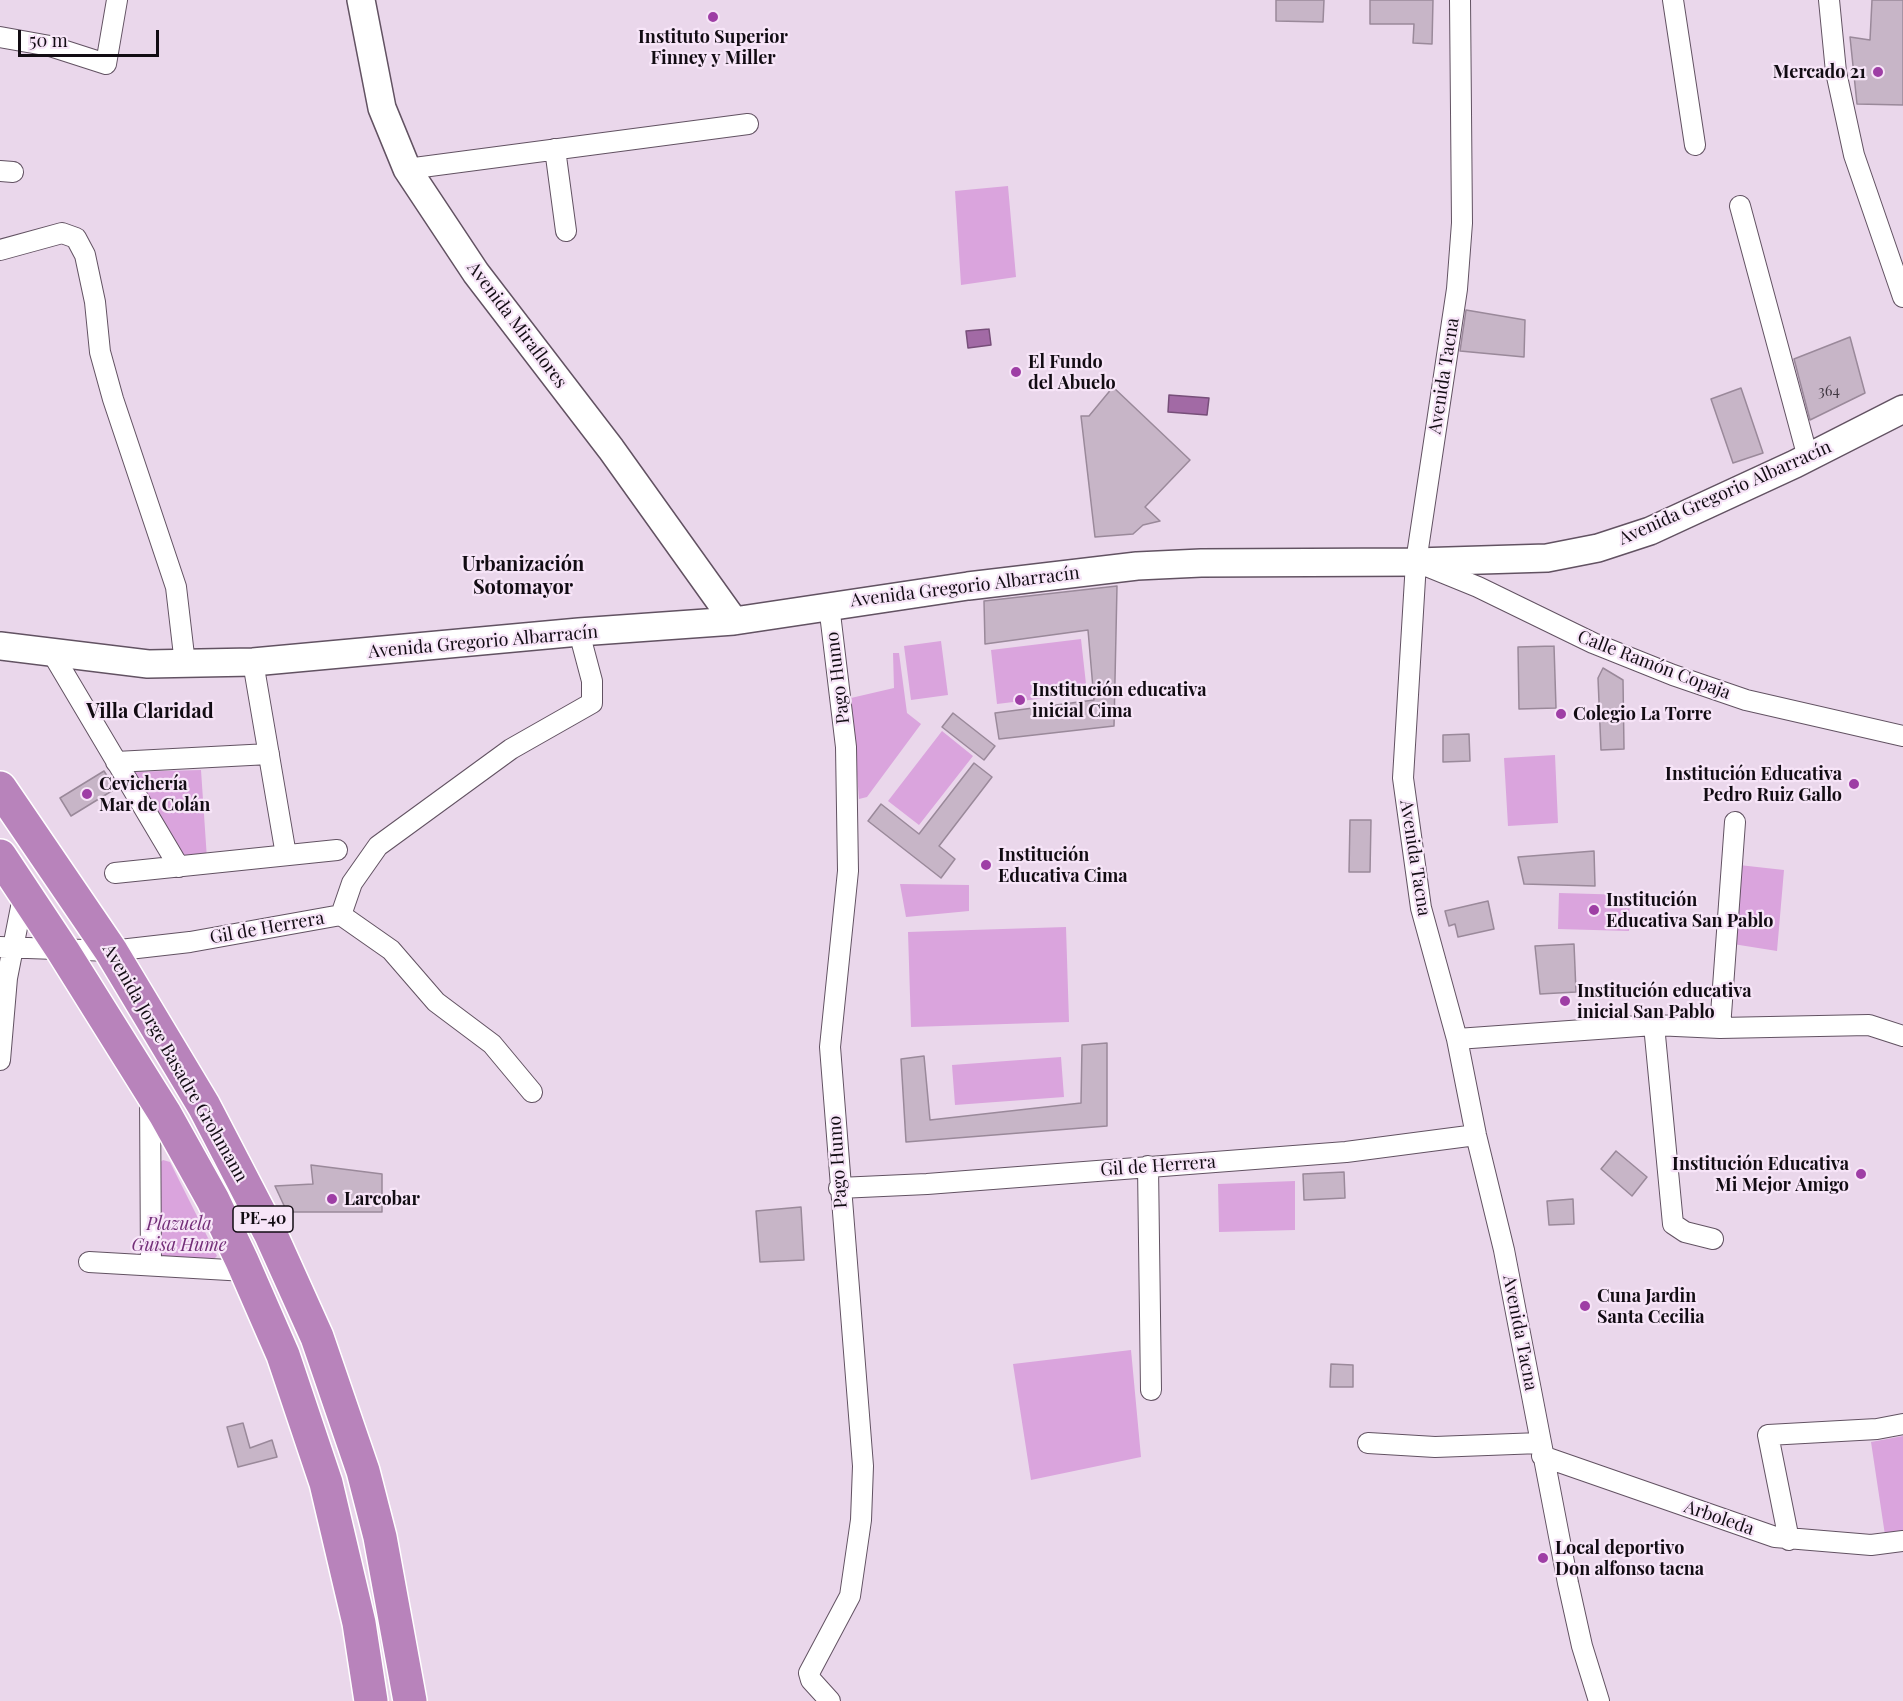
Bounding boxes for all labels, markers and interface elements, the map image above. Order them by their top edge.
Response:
marker: Instituto Superior Finney y Miller [706,10,720,24]
scale bar [21,18,162,56]
place label: Instituto Superior Finney y Miller [638,26,788,68]
text: 50 m [29,28,68,52]
place label: Mercado 21 [1773,61,1866,83]
marker: Mercado 21 [1871,65,1885,79]
street label: Avenida Miraflores [462,258,572,392]
street label: Avenida Tacna [1424,316,1464,436]
place label: El Fundo del Abuelo [1028,351,1116,394]
marker: El Fundo del Abuelo [1009,365,1023,379]
house number: 364 [1818,382,1840,400]
street label: Avenida Gregorio Albarracín [1615,436,1835,550]
district label: Urbanización Sotomayor [462,553,584,600]
street label: Avenida Gregorio Albarracín [849,562,1081,612]
street label: Avenida Gregorio Albarracín [367,621,599,663]
street label: Calle Ramón Copaja [1574,626,1734,704]
street label: Pago Humo [822,631,854,725]
place label: Institución educativa inicial Cima [1032,679,1207,722]
marker: Institución educativa inicial Cima [1013,693,1027,707]
district label: Villa Claridad [86,700,214,724]
place label: Colegio La Torre [1573,703,1712,725]
marker: Colegio La Torre [1554,707,1568,721]
place label: Institución Educativa Pedro Ruiz Gallo [1665,763,1842,806]
place label: Cevichería Mar de Colán [99,773,210,816]
marker: Institución Educativa Pedro Ruiz Gallo [1847,777,1861,791]
marker: Cevichería Mar de Colán [80,787,94,801]
street label: Avenida Tacna [1395,798,1435,918]
place label: Institución Educativa Cima [998,844,1128,886]
marker: Institución Educativa Cima [979,858,993,872]
place label: Institución Educativa San Pablo [1606,889,1773,932]
marker: Institución Educativa San Pablo [1587,903,1601,917]
street label: Gil de Herrera [208,907,326,949]
street label: Avenida Jorge Basadre Grohmann [98,940,252,1186]
place label: Institución educativa inicial San Pablo [1577,980,1752,1022]
marker: Institución educativa inicial San Pablo [1558,994,1572,1008]
street label: Pago Humo [824,1115,852,1209]
street label: Gil de Herrera [1100,1151,1216,1181]
place label: Institución Educativa Mi Mejor Amigo [1672,1153,1849,1196]
marker: Institución Educativa Mi Mejor Amigo [1854,1167,1868,1181]
place label: Larcobar [344,1188,420,1210]
marker: Larcobar [325,1192,339,1206]
road number: PE-40 [233,1206,293,1232]
park label: Plazuela Guisa Hume [131,1213,227,1256]
street label: Avenida Tacna [1498,1273,1542,1393]
place label: Cuna Jardin Santa Cecilia [1597,1285,1705,1328]
marker: Cuna Jardin Santa Cecilia [1578,1299,1592,1313]
street label: Arboleda [1681,1496,1757,1540]
place label: Local deportivo Don alfonso tacna [1555,1537,1704,1580]
marker: Local deportivo Don alfonso tacna [1536,1551,1550,1565]

